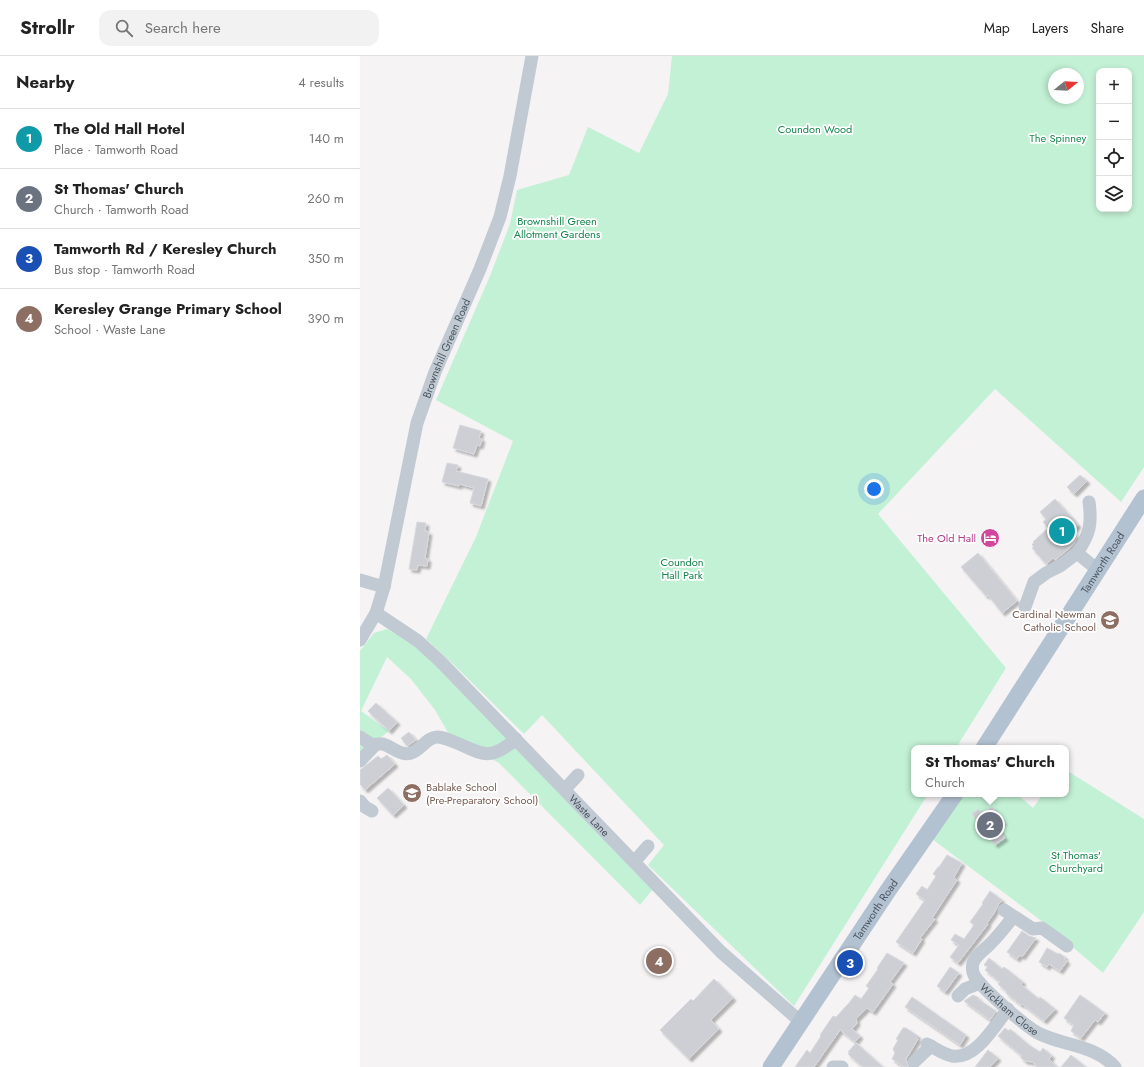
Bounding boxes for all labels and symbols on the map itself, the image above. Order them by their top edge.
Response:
north arrow [1048,68,1084,104]
park label: Coundon Wood [778,121,852,137]
park label: The Spinney [1030,130,1087,146]
park label: Brownshill Green Allotment Gardens [514,213,601,242]
street label: Brownshill Green Road [418,296,474,400]
your location [864,479,884,499]
pin: 1 [1049,516,1075,546]
hotel icon: The Old Hall [979,527,1001,549]
street label: Tamworth Road [1077,529,1128,597]
place label: The Old Hall [917,530,976,546]
park label: Coundon Hall Park [660,554,704,583]
place label: Cardinal Newman Catholic School [1012,606,1096,635]
school or university icon: Cardinal Newman Catholic School [1099,609,1121,631]
place label: Bablake School (Pre-Preparatory School) [426,779,538,808]
school or university icon: Bablake School (Pre-Preparatory School) [401,782,423,804]
street label: Waste Lane [565,791,614,840]
pin: 2 [977,810,1003,840]
park label: St Thomas' Churchyard [1049,847,1103,876]
street label: Tamworth Road [849,876,902,943]
pin: 4 [646,946,672,976]
pin: 3 [837,948,863,978]
street label: Wickham Close [976,980,1042,1040]

